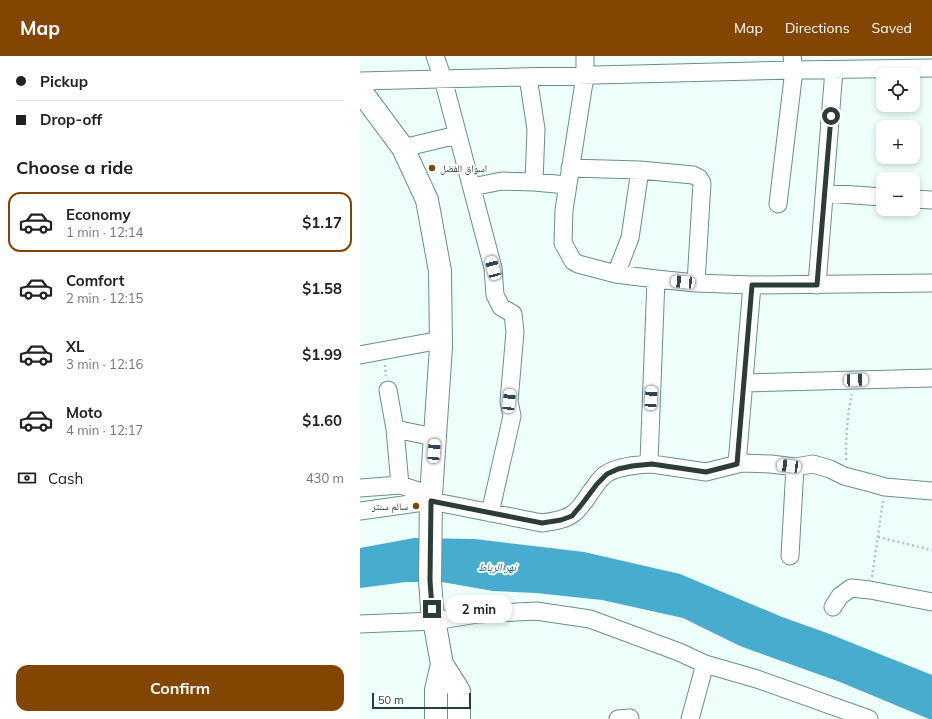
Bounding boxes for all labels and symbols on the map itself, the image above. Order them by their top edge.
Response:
route start [822,107,840,125]
place label: اسواق الفضل [440,162,487,175]
marker: اسواق الفضل [427,163,437,173]
car [484,255,502,281]
car [671,275,695,289]
car [844,374,868,386]
car [644,386,658,410]
car [502,388,516,414]
car [427,439,441,463]
car [776,459,802,473]
place label: سالم سنتر [371,500,408,514]
marker: سالم سنتر [411,501,421,511]
water label: نهر الرباط [478,560,518,574]
callout: 2 min [446,595,512,623]
route end [423,600,441,618]
scale bar [372,691,471,710]

